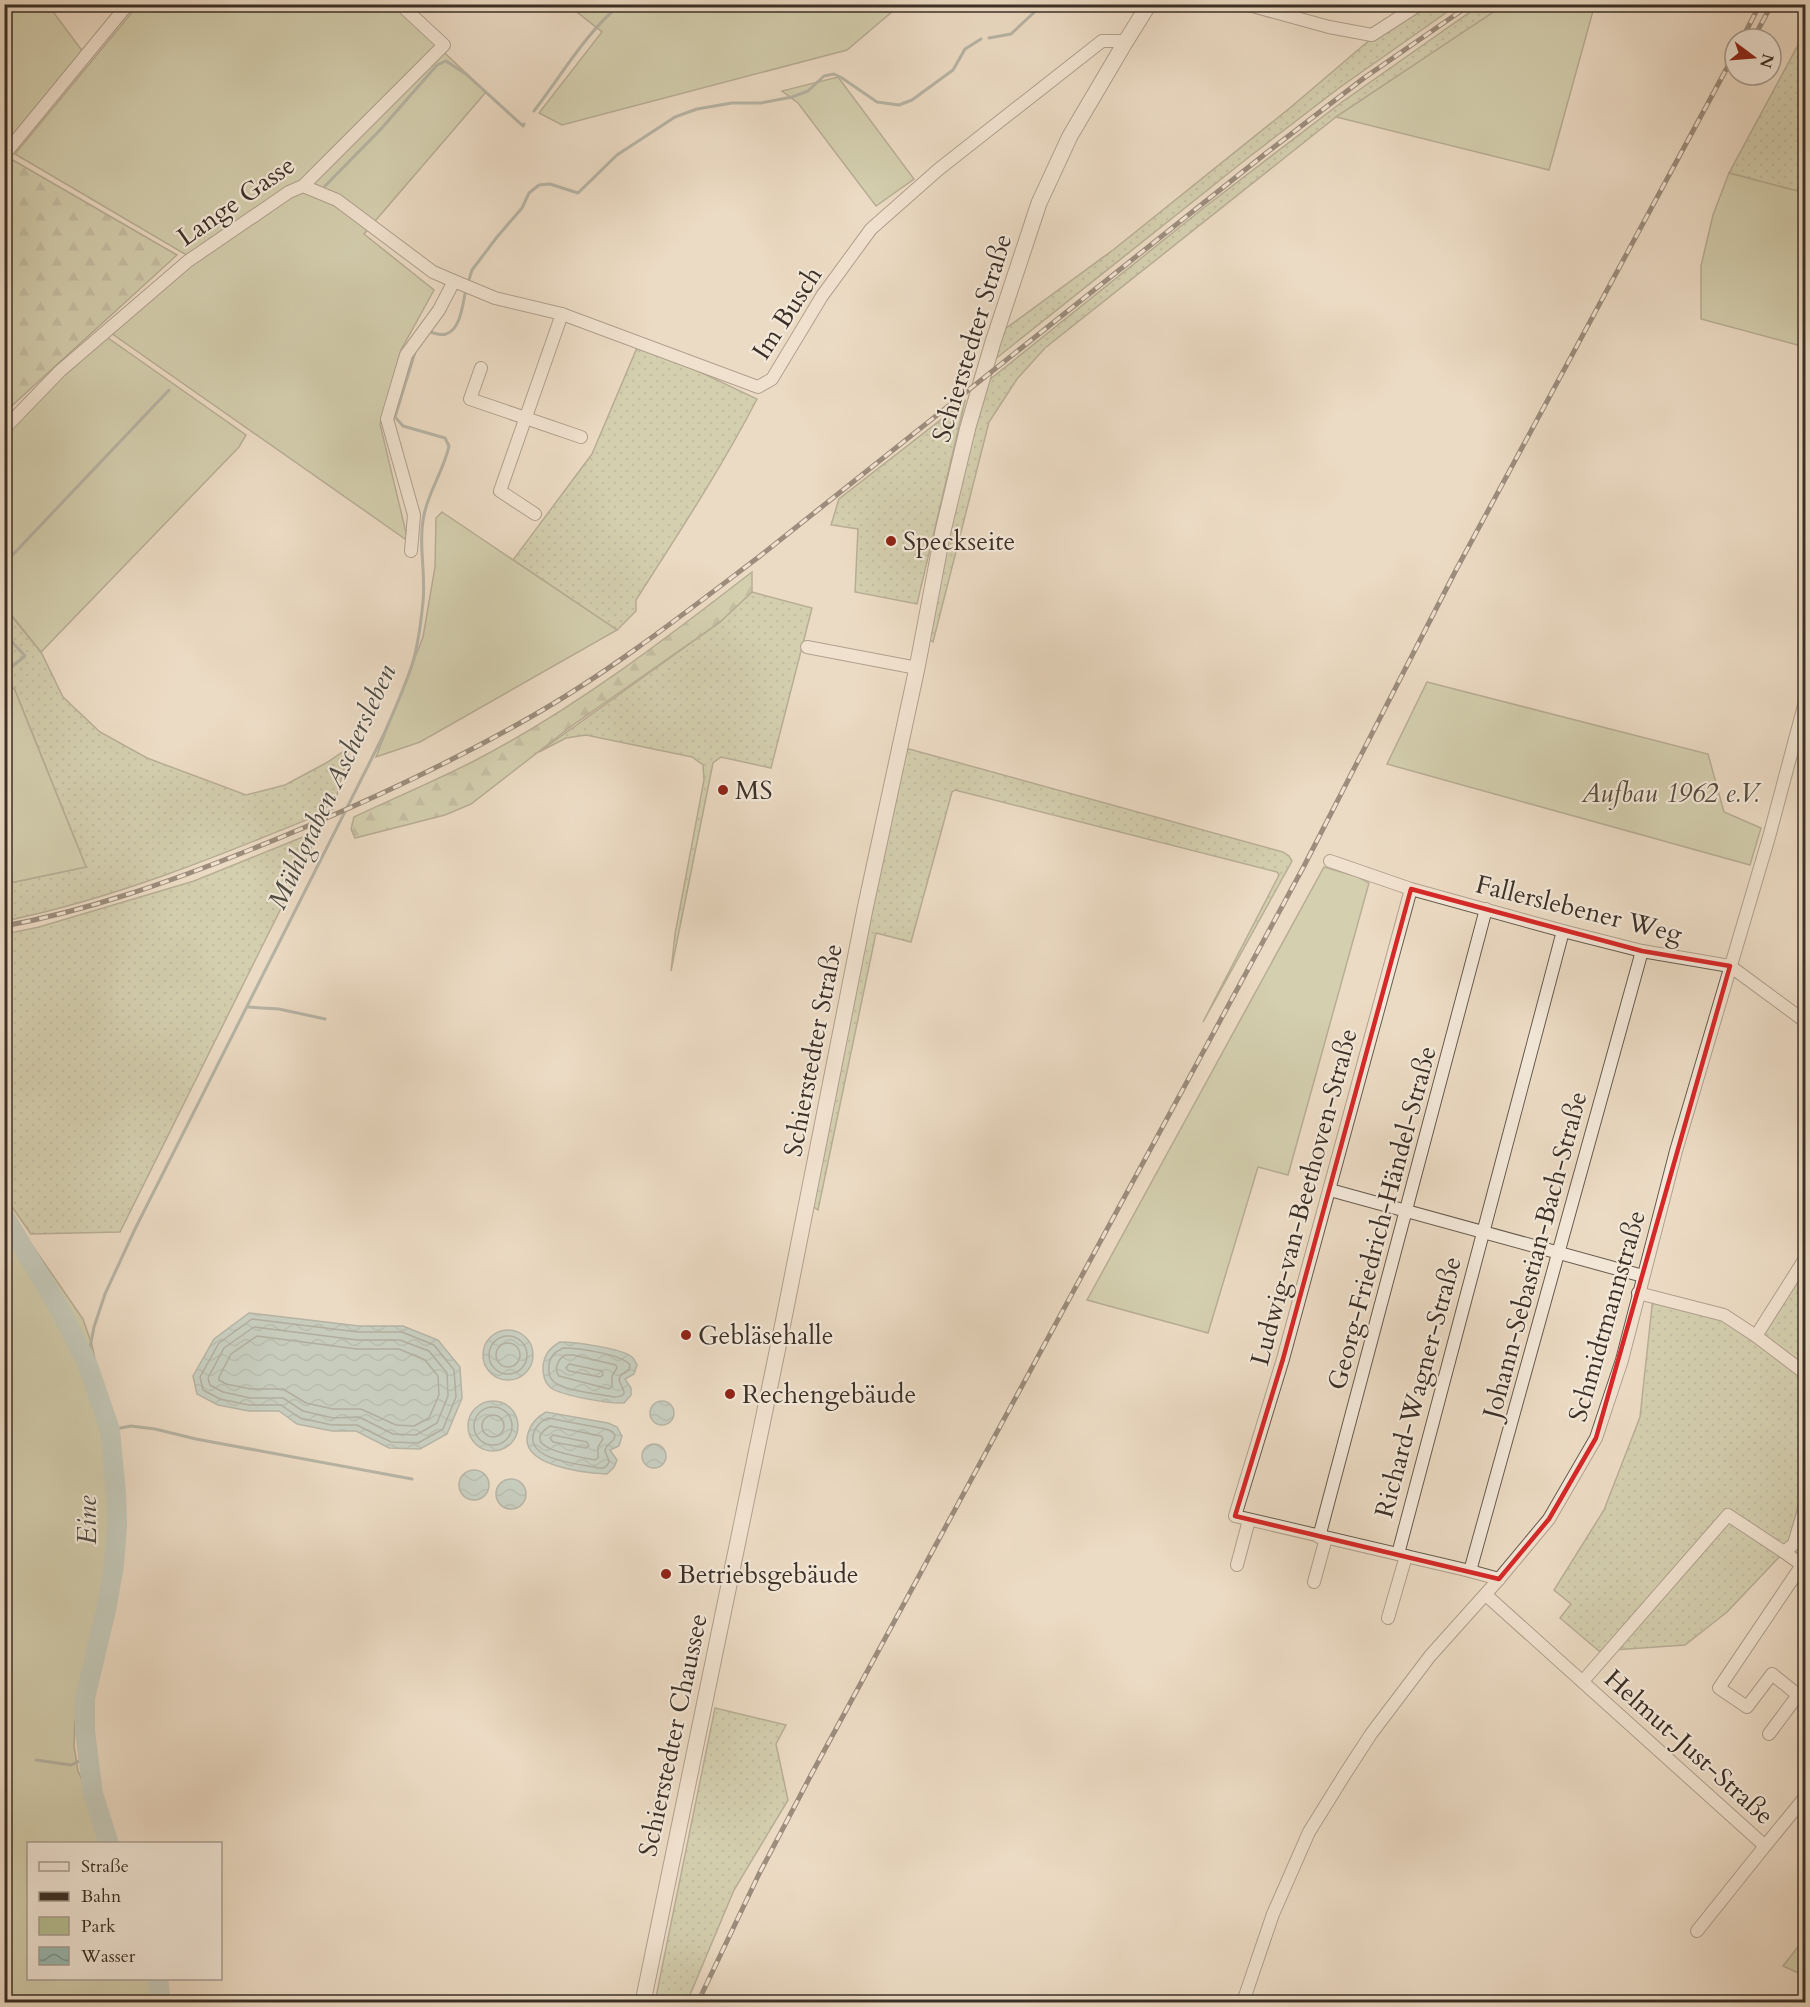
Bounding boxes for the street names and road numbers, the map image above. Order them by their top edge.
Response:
street label: Lange Gasse [170,148,302,254]
street label: Schierstedter Straße [924,230,1020,446]
street label: Im Busch [744,260,830,366]
street label: Fallerslebener Weg [1472,866,1686,952]
street label: Schierstedter Straße [775,941,851,1159]
street label: Ludwig-van-Beethoven-Straße [1242,1025,1366,1369]
street label: Georg-Friedrich-Händel-Straße [1319,1042,1445,1394]
street label: Johann-Sebastian-Bach-Straße [1473,1088,1596,1426]
street label: Schmidtmannstraße [1560,1206,1654,1426]
street label: Richard-Wagner-Straße [1366,1253,1470,1521]
street label: Schierstedter Chaussee [630,1610,716,1860]
street label: Helmut-Just-Straße [1597,1661,1781,1833]

